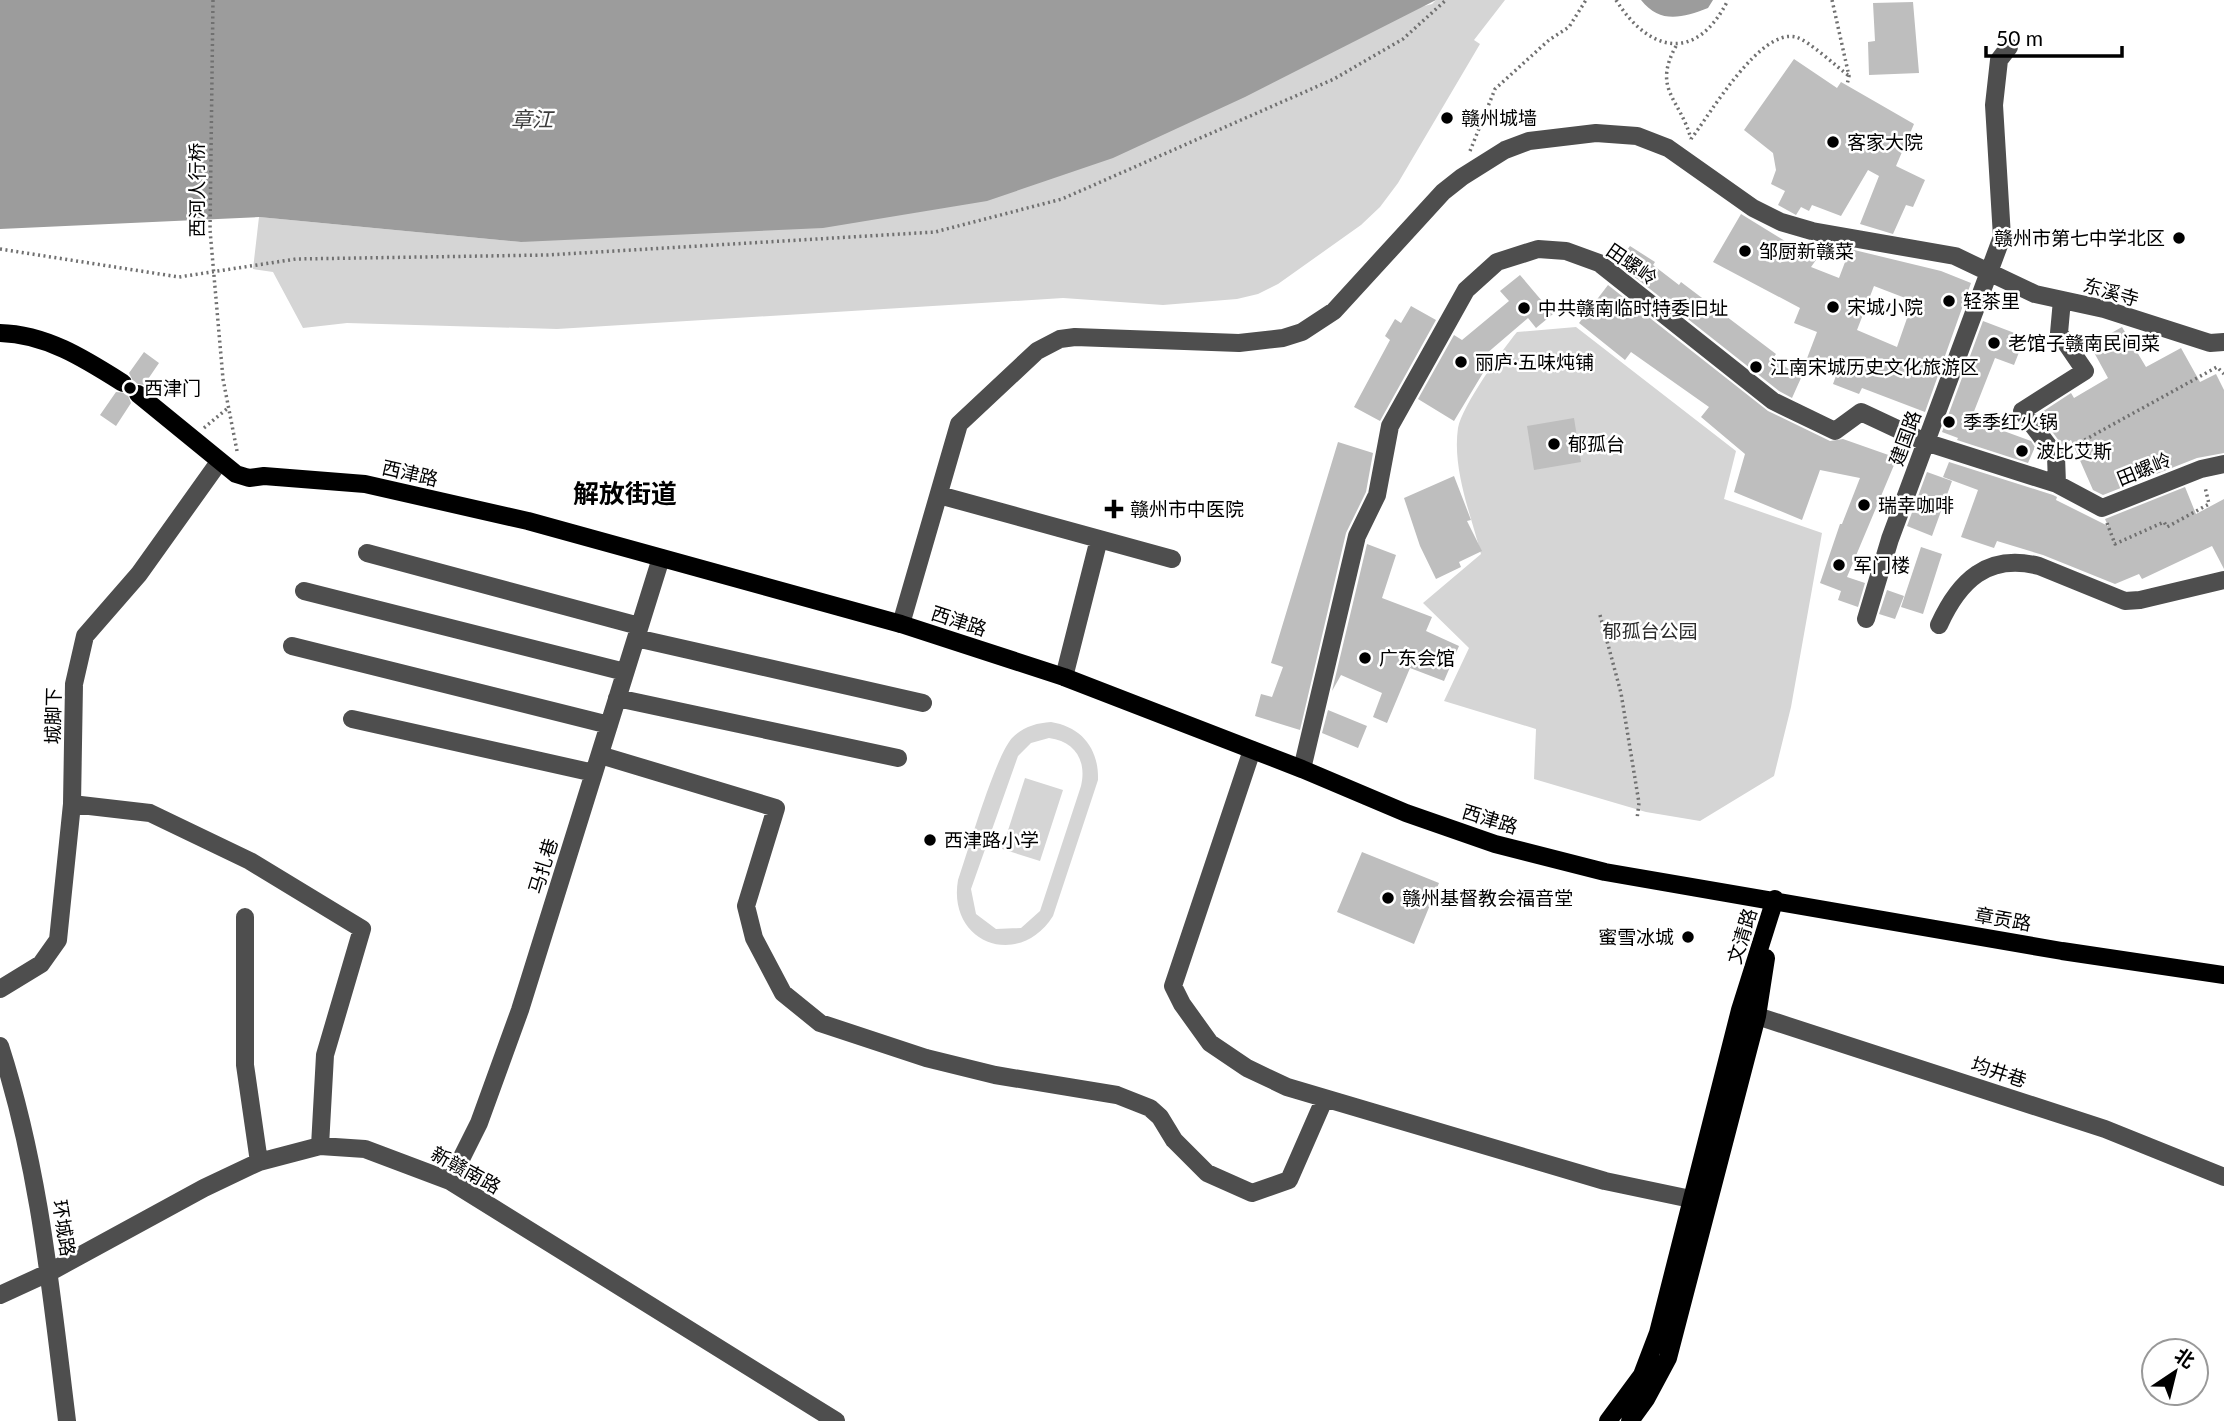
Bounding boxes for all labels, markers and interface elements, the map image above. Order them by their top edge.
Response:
scale bar [1986,14,2122,58]
text: 50 m [1996,25,2043,50]
water label: 章江 [511,106,555,131]
place label: 赣州城墙 [1461,106,1537,129]
marker: 赣州城墙 [1439,110,1455,126]
place label: 客家大院 [1847,130,1923,153]
marker: 客家大院 [1825,134,1841,150]
street label: 西河人行桥 [185,142,208,238]
place label: 赣州市第七中学北区 [1994,226,2165,249]
marker: 赣州市第七中学北区 [2171,230,2187,246]
street label: 田螺岭 [1602,238,1662,289]
place label: 邹厨新赣菜 [1759,239,1854,262]
marker: 邹厨新赣菜 [1737,243,1753,259]
street label: 东溪寺 [2081,273,2142,310]
place label: 轻茶里 [1963,289,2020,312]
marker: 轻茶里 [1941,293,1957,309]
place label: 宋城小院 [1847,295,1923,318]
place label: 中共赣南临时特委旧址 [1538,296,1728,319]
marker: 宋城小院 [1825,299,1841,315]
marker: 中共赣南临时特委旧址 [1516,300,1532,316]
place label: 老馆子赣南民间菜 [2008,331,2160,354]
marker: 老馆子赣南民间菜 [1986,335,2002,351]
place label: 丽庐·五味炖铺 [1475,350,1594,373]
marker: 丽庐·五味炖铺 [1453,354,1469,370]
place label: 江南宋城历史文化旅游区 [1770,355,1979,378]
marker: 江南宋城历史文化旅游区 [1748,359,1764,375]
place label: 西津门 [144,376,201,399]
marker: 西津门 [122,380,138,396]
street label: 建国路 [1884,407,1925,469]
place label: 季季红火锅 [1963,410,2058,433]
marker: 季季红火锅 [1941,414,1957,430]
place label: 郁孤台 [1568,432,1625,455]
marker: 郁孤台 [1546,436,1562,452]
place label: 波比艾斯 [2036,439,2112,462]
marker: 波比艾斯 [2014,443,2030,459]
street label: 田螺岭 [2113,447,2175,490]
street label: 西津路 [380,455,440,490]
district label: 解放街道 [573,477,677,509]
place label: 瑞幸咖啡 [1878,493,1954,516]
place label: 赣州市中医院 [1130,497,1244,520]
marker: 瑞幸咖啡 [1856,497,1872,513]
marker: 赣州市中医院 [1104,499,1124,519]
place label: 军门楼 [1853,553,1910,576]
marker: 军门楼 [1831,557,1847,573]
street label: 西津路 [928,601,990,640]
park label: 郁孤台公园 [1602,619,1698,642]
place label: 广东会馆 [1379,646,1455,669]
marker: 广东会馆 [1357,650,1373,666]
street label: 城脚下 [41,687,64,745]
street label: 西津路 [1460,799,1521,838]
place label: 西津路小学 [944,828,1039,851]
marker: 西津路小学 [922,832,938,848]
street label: 马扎巷 [523,835,562,896]
place label: 赣州基督教会福音堂 [1402,886,1573,909]
marker: 赣州基督教会福音堂 [1380,890,1396,906]
street label: 章贡路 [1973,902,2033,935]
street label: 文清路 [1722,905,1761,966]
place label: 蜜雪冰城 [1598,925,1674,948]
marker: 蜜雪冰城 [1680,929,1696,945]
street label: 均井巷 [1968,1052,2030,1091]
street label: 新赣南路 [427,1141,505,1198]
street label: 环城路 [49,1198,80,1258]
north arrow [2140,1337,2210,1407]
text: 北 [2171,1343,2199,1373]

